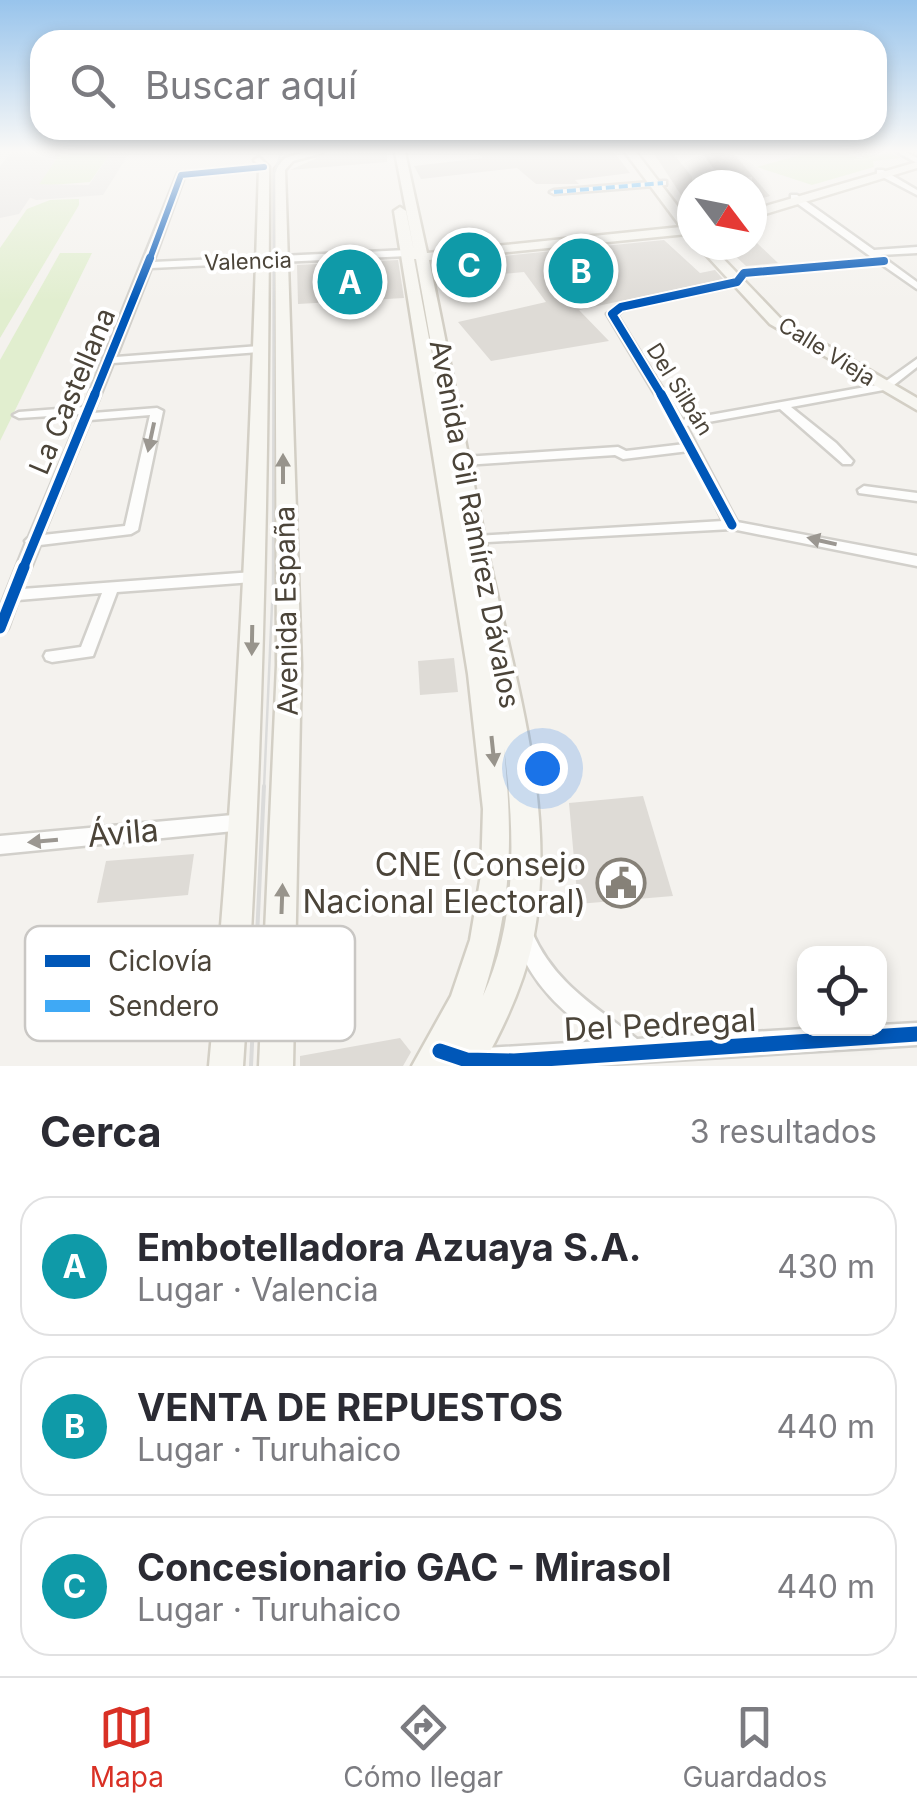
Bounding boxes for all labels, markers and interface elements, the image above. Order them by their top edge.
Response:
search box [30,30,887,140]
icon: search [65,58,120,113]
text: Buscar aquí [145,62,357,108]
north arrow [677,170,767,260]
pin: C [436,228,502,302]
pin: B [548,234,614,308]
pin: A [318,244,382,320]
street label: Valencia [204,246,292,276]
street label: La Castellana [22,303,122,479]
street label: Calle Vieja [774,311,880,391]
street label: Avenida Gil Ramírez Dávalos [423,337,527,711]
street label: Del Silbán [641,338,719,440]
one-way arrow [143,422,158,453]
one-way arrow [275,452,291,484]
street label: Avenida España [267,506,305,716]
one-way arrow [806,533,837,548]
one-way arrow [243,624,259,656]
one-way arrow [485,736,501,768]
your location [517,743,568,794]
street label: Ávila [86,810,160,855]
one-way arrow [27,833,59,849]
place label: CNE (Consejo Nacional Electoral) [302,845,586,921]
public building icon: CNE (Consejo Nacional Electoral) [595,857,647,909]
one-way arrow [275,882,291,914]
legend [25,926,355,1041]
text: Ciclovía [108,944,213,978]
map controls [797,946,887,1036]
button: locate [797,946,887,1036]
text: Sendero [108,989,219,1023]
street label: Del Pedregal [563,1000,757,1049]
text: Cerca [40,1106,162,1157]
text: 3 resultados [690,1112,877,1151]
text: Embotelladora Azuaya S.A. [137,1224,642,1270]
text: A [63,1247,86,1286]
text: 430 m [777,1247,875,1286]
text: Lugar · Valencia [137,1270,379,1309]
text: VENTA DE REPUESTOS [137,1384,563,1430]
text: B [64,1407,85,1446]
text: 440 m [776,1407,875,1446]
text: Lugar · Turuhaico [137,1430,401,1469]
text: Concesionario GAC - Mirasol [137,1544,672,1590]
text: C [63,1567,86,1606]
text: 440 m [776,1567,875,1606]
text: Lugar · Turuhaico [137,1590,401,1629]
tab: Mapa [90,1700,164,1794]
tab: Cómo llegar [343,1700,503,1794]
tab: Guardados [682,1700,827,1794]

